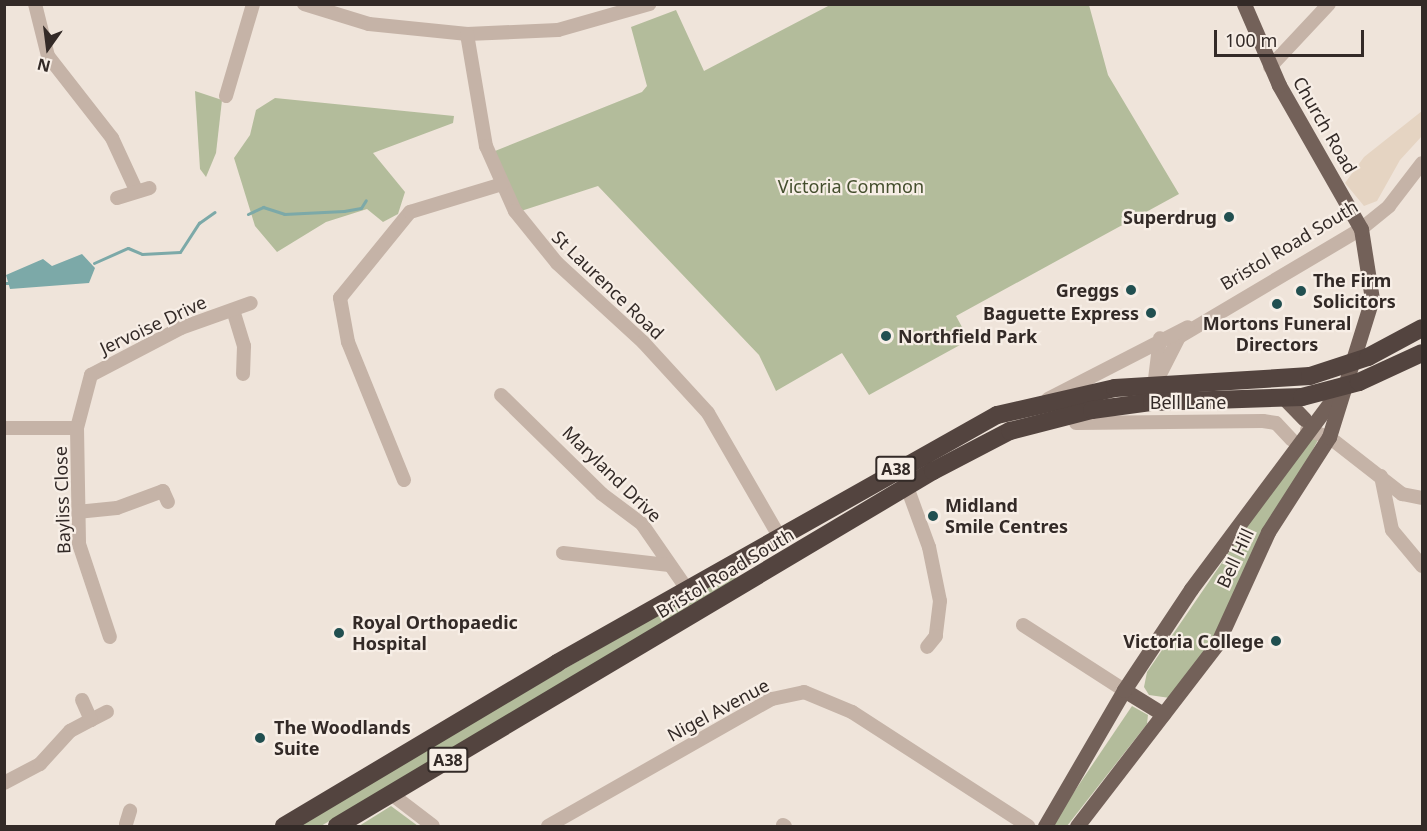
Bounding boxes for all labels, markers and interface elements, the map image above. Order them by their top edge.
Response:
north arrow [18,18,78,78]
scale bar [1217,18,1367,56]
text: 100 m [1225,28,1277,52]
text: N [35,53,53,78]
street label: Church Road [1289,73,1361,177]
park label: Victoria Common [778,175,924,197]
street label: Bristol Road South [1216,195,1362,295]
place label: Superdrug [1123,206,1217,228]
marker: Superdrug [1222,210,1236,224]
street label: St Laurence Road [548,226,668,344]
place label: The Firm Solicitors [1313,270,1396,312]
place label: Greggs [1056,279,1119,301]
marker: Greggs [1124,283,1138,297]
marker: The Firm Solicitors [1294,284,1308,298]
street label: Jervoise Drive [96,291,210,359]
marker: Mortons Funeral Directors [1270,297,1284,311]
place label: Baguette Express [983,302,1139,324]
marker: Baguette Express [1144,306,1158,320]
place label: Mortons Funeral Directors [1203,313,1351,356]
place label: Northfield Park [898,325,1037,347]
marker: Northfield Park [879,329,893,343]
street label: Bell Lane [1150,391,1226,413]
street label: Maryland Drive [558,421,666,527]
street label: Bayliss Close [49,446,75,554]
road number: A38 [875,456,917,482]
place label: Midland Smile Centres [945,495,1068,538]
marker: Midland Smile Centres [926,509,940,523]
street label: Bristol Road South [652,523,798,623]
street label: Bell Hill [1212,525,1258,591]
place label: Royal Orthopaedic Hospital [352,612,518,654]
marker: Royal Orthopaedic Hospital [330,624,348,642]
place label: Victoria College [1123,630,1264,652]
marker: Victoria College [1269,634,1283,648]
street label: Nigel Avenue [663,674,773,746]
place label: The Woodlands Suite [274,717,411,760]
marker: The Woodlands Suite [251,729,269,747]
road number: A38 [427,747,469,773]

